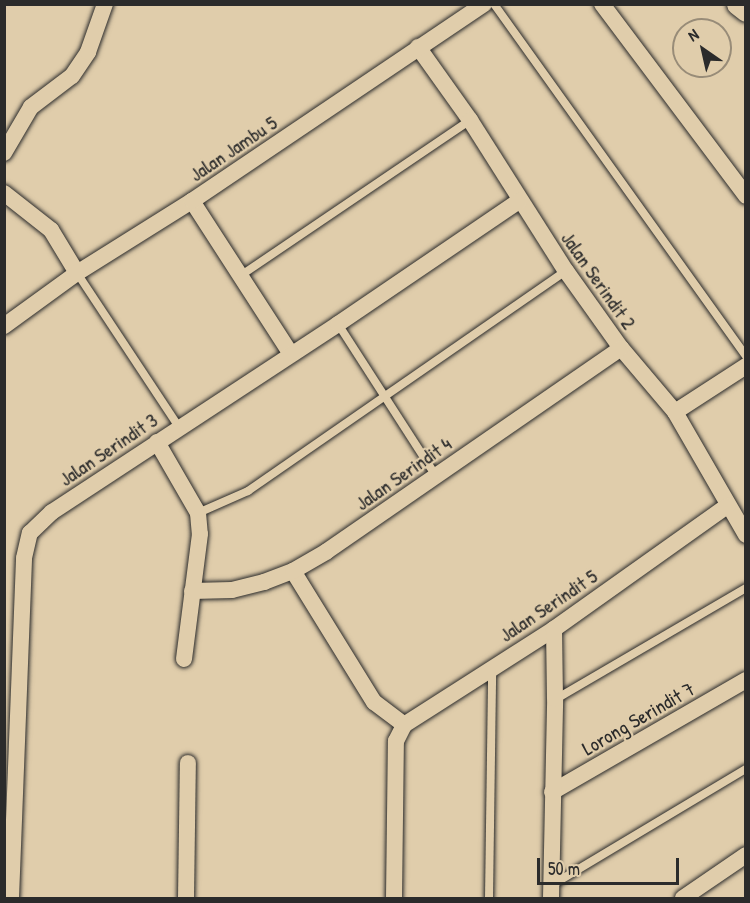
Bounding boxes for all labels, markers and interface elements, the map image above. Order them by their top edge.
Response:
north arrow [672,18,732,78]
text: N [683,23,703,46]
street label: Jalan Jambu 5 [185,110,281,186]
street label: Jalan Serindit 2 [557,227,641,333]
street label: Jalan Serindit 3 [54,407,162,491]
street label: Jalan Serindit 4 [350,431,456,515]
street label: Jalan Serindit 5 [495,564,601,646]
street label: Lorong Serindit 7 [578,676,698,760]
scale bar [540,846,682,884]
text: 50 m [548,856,580,881]

